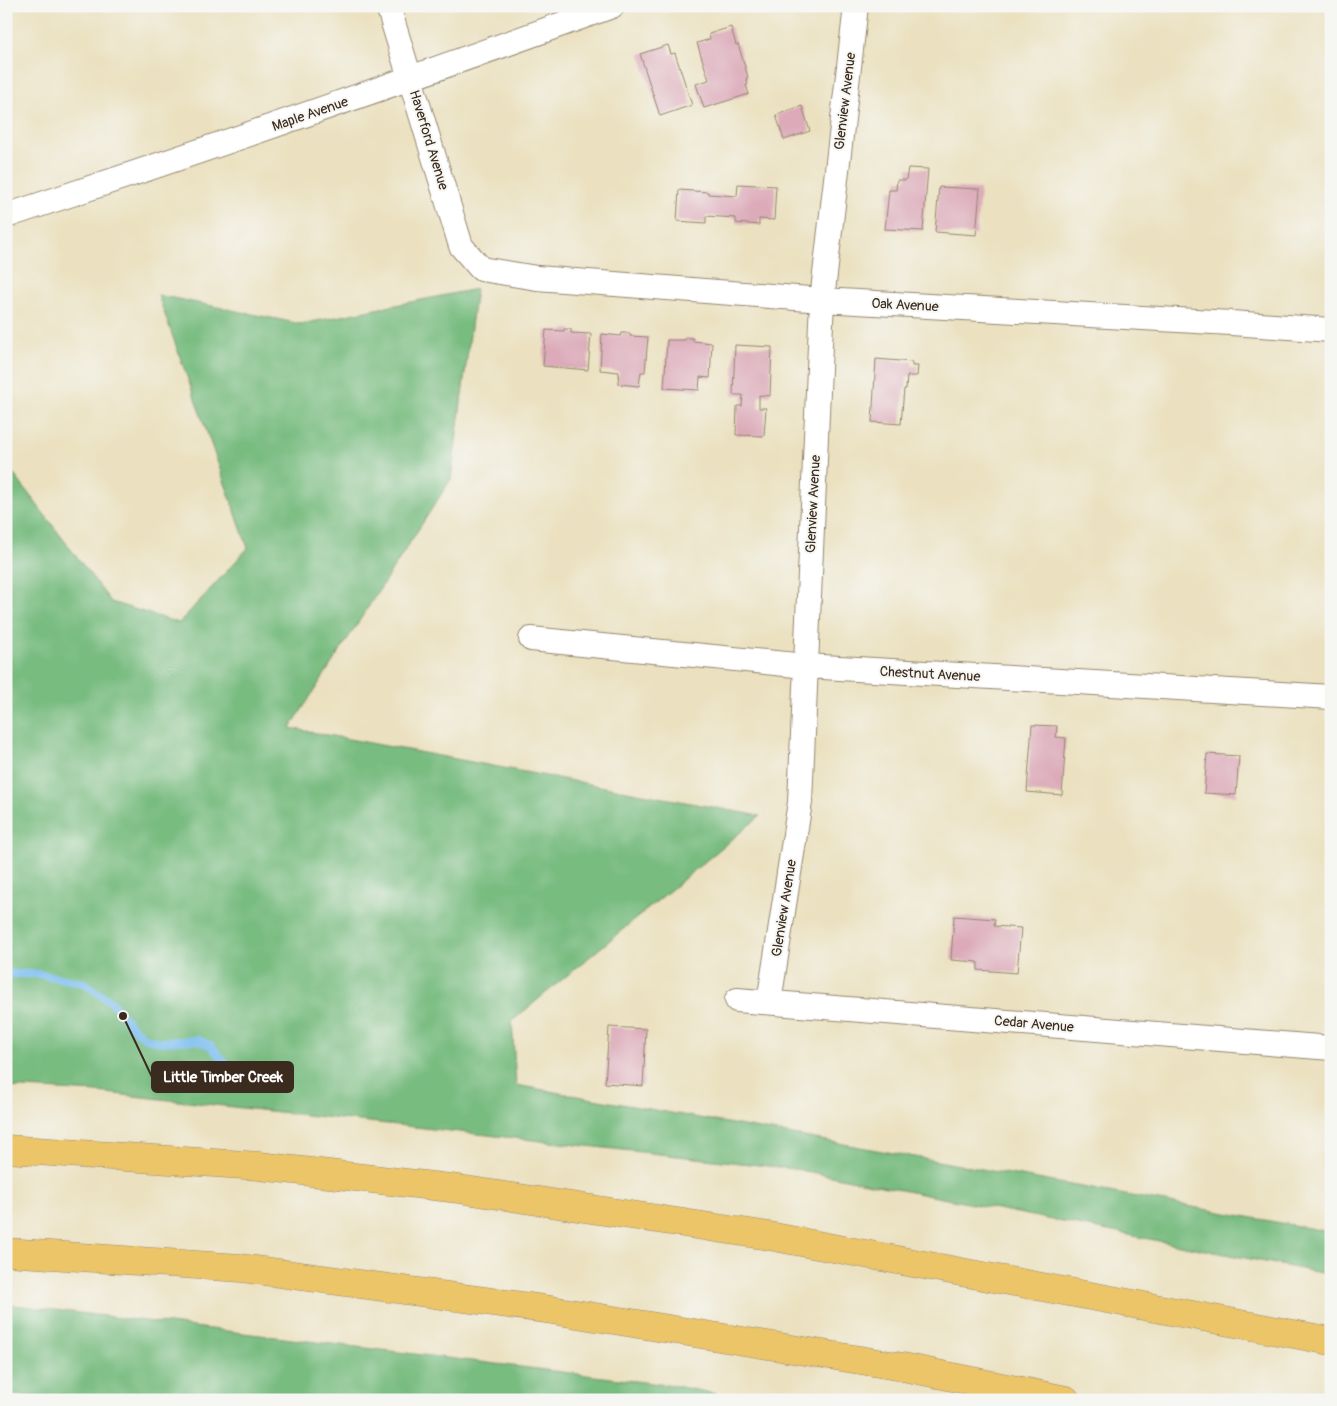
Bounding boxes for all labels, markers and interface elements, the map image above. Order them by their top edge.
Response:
street label: Glenview Avenue [831,51,859,151]
street label: Haverford Avenue [406,88,452,192]
street label: Maple Avenue [270,93,350,135]
street label: Oak Avenue [871,295,939,315]
street label: Glenview Avenue [802,454,824,554]
street label: Chestnut Avenue [879,663,981,685]
street label: Glenview Avenue [768,858,800,958]
street label: Cedar Avenue [993,1012,1075,1036]
callout: Little Timber Creek [152,1062,293,1092]
text: Little Timber Creek [163,1068,284,1087]

